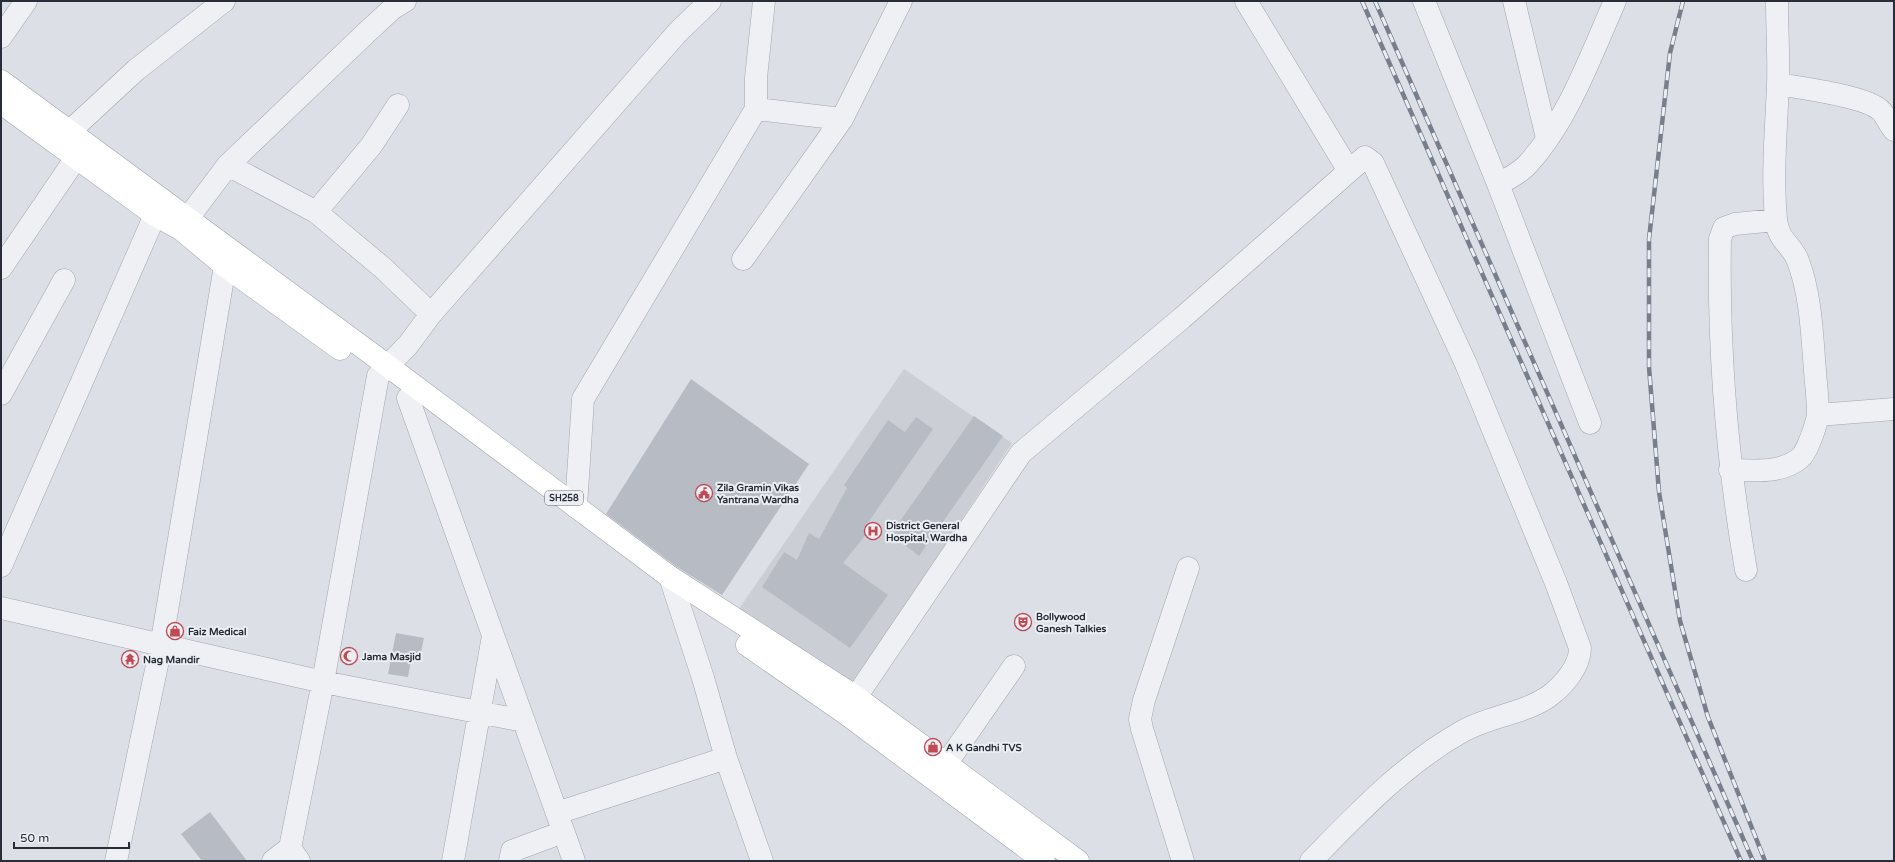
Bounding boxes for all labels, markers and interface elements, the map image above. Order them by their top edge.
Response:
place label: Zila Gramin Vikas Yantrana Wardha [717,482,799,506]
public building icon: Zila Gramin Vikas Yantrana Wardha [694,483,714,503]
road number: SH258 [545,491,583,505]
place label: District General Hospital, Wardha [886,520,968,544]
hospital icon: District General Hospital, Wardha [863,521,883,541]
place label: Bollywood Ganesh Talkies [1036,611,1106,635]
theatre icon: Bollywood Ganesh Talkies [1013,612,1033,632]
shop icon: Faiz Medical [165,621,185,641]
place label: Faiz Medical [188,626,246,638]
mosque icon: Jama Masjid [339,646,359,666]
temple icon: Nag Mandir [120,649,140,669]
place label: Jama Masjid [361,651,421,663]
place label: Nag Mandir [143,654,200,666]
shop icon: A K Gandhi TVS [923,737,943,757]
place label: A K Gandhi TVS [946,742,1022,754]
scale bar [14,824,129,850]
text: 50 m [20,831,49,845]

